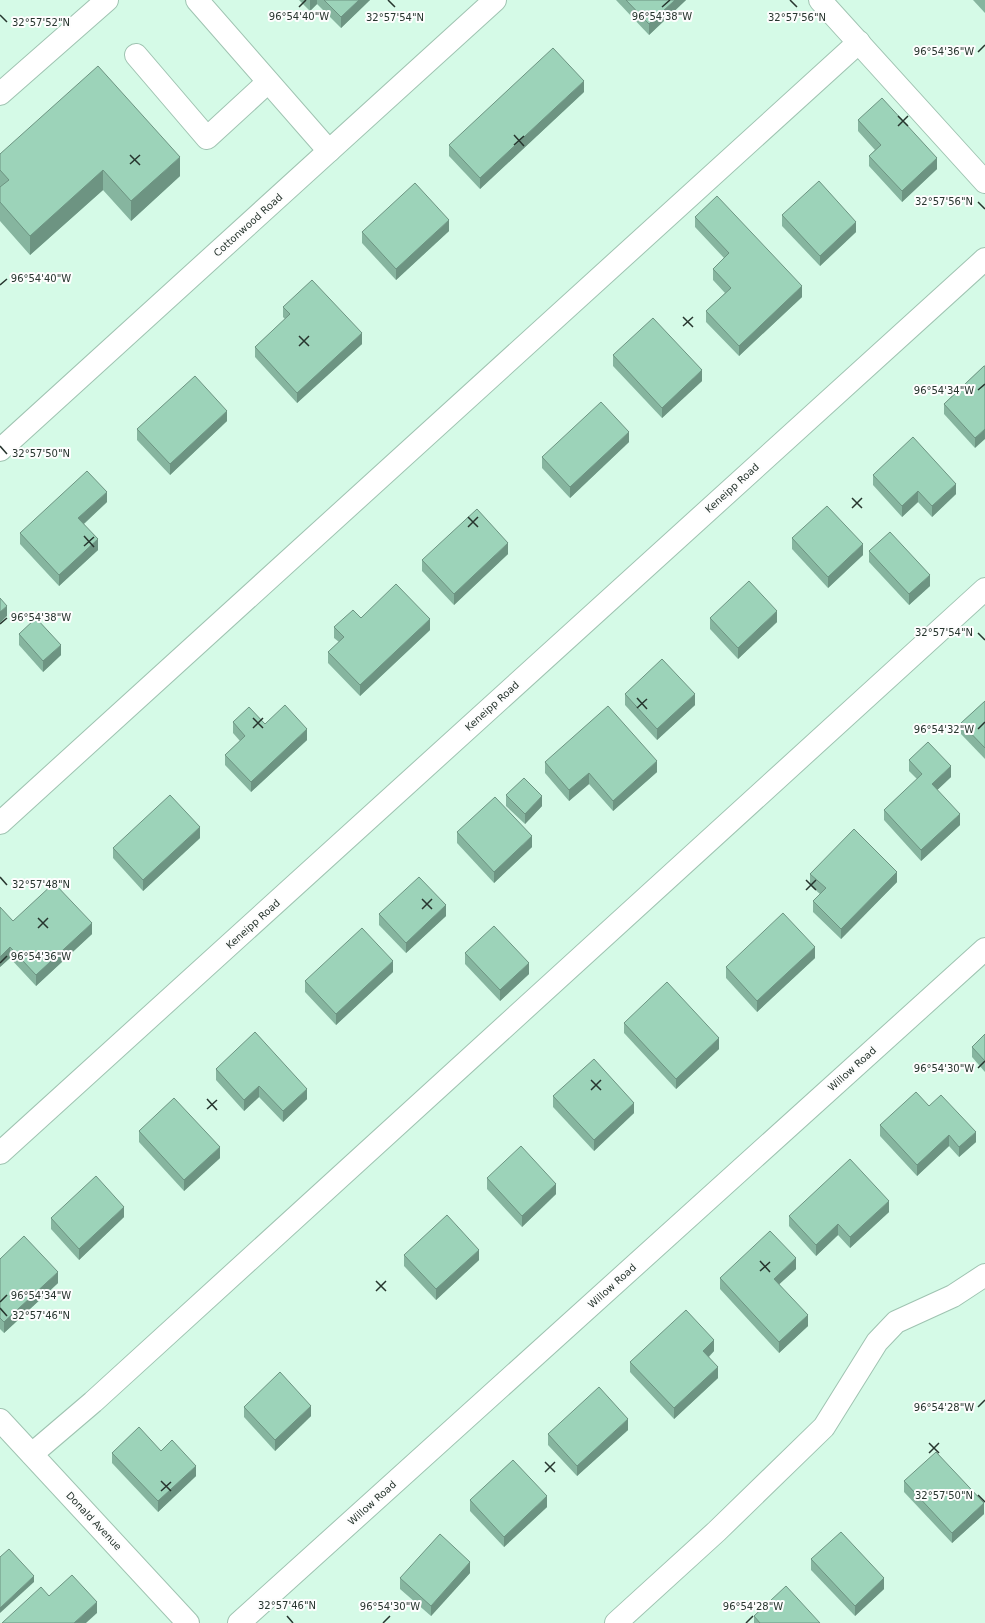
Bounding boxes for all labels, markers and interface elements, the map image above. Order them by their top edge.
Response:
text: 96°54'40"W [269,11,329,22]
text: 96°54'38"W [632,11,692,22]
text: 32°57'54"N [366,12,424,23]
text: 32°57'56"N [768,12,826,23]
text: 32°57'52"N [12,17,70,28]
text: 96°54'36"W [914,46,974,57]
street label: Cottonwood Road [211,191,285,259]
text: 32°57'56"N [915,196,973,207]
text: 96°54'40"W [11,273,71,284]
text: 96°54'34"W [914,385,974,396]
text: 32°57'50"N [12,448,70,459]
street label: Keneipp Road [703,461,761,515]
text: 96°54'38"W [11,612,71,623]
text: 32°57'54"N [915,627,973,638]
street label: Keneipp Road [463,679,521,733]
text: 96°54'32"W [914,724,974,735]
text: 32°57'48"N [12,879,70,890]
street label: Keneipp Road [224,897,282,951]
text: 96°54'36"W [11,951,71,962]
street label: Willow Road [826,1045,878,1093]
text: 96°54'30"W [914,1063,974,1074]
street label: Willow Road [586,1262,638,1310]
text: 96°54'34"W [11,1290,71,1301]
text: 32°57'46"N [12,1310,70,1321]
text: 96°54'28"W [914,1402,974,1413]
street label: Willow Road [346,1479,398,1527]
street label: Donald Avenue [64,1490,124,1552]
text: 32°57'50"N [915,1490,973,1501]
text: 32°57'46"N [258,1600,316,1611]
text: 96°54'30"W [360,1601,420,1612]
text: 96°54'28"W [723,1601,783,1612]

